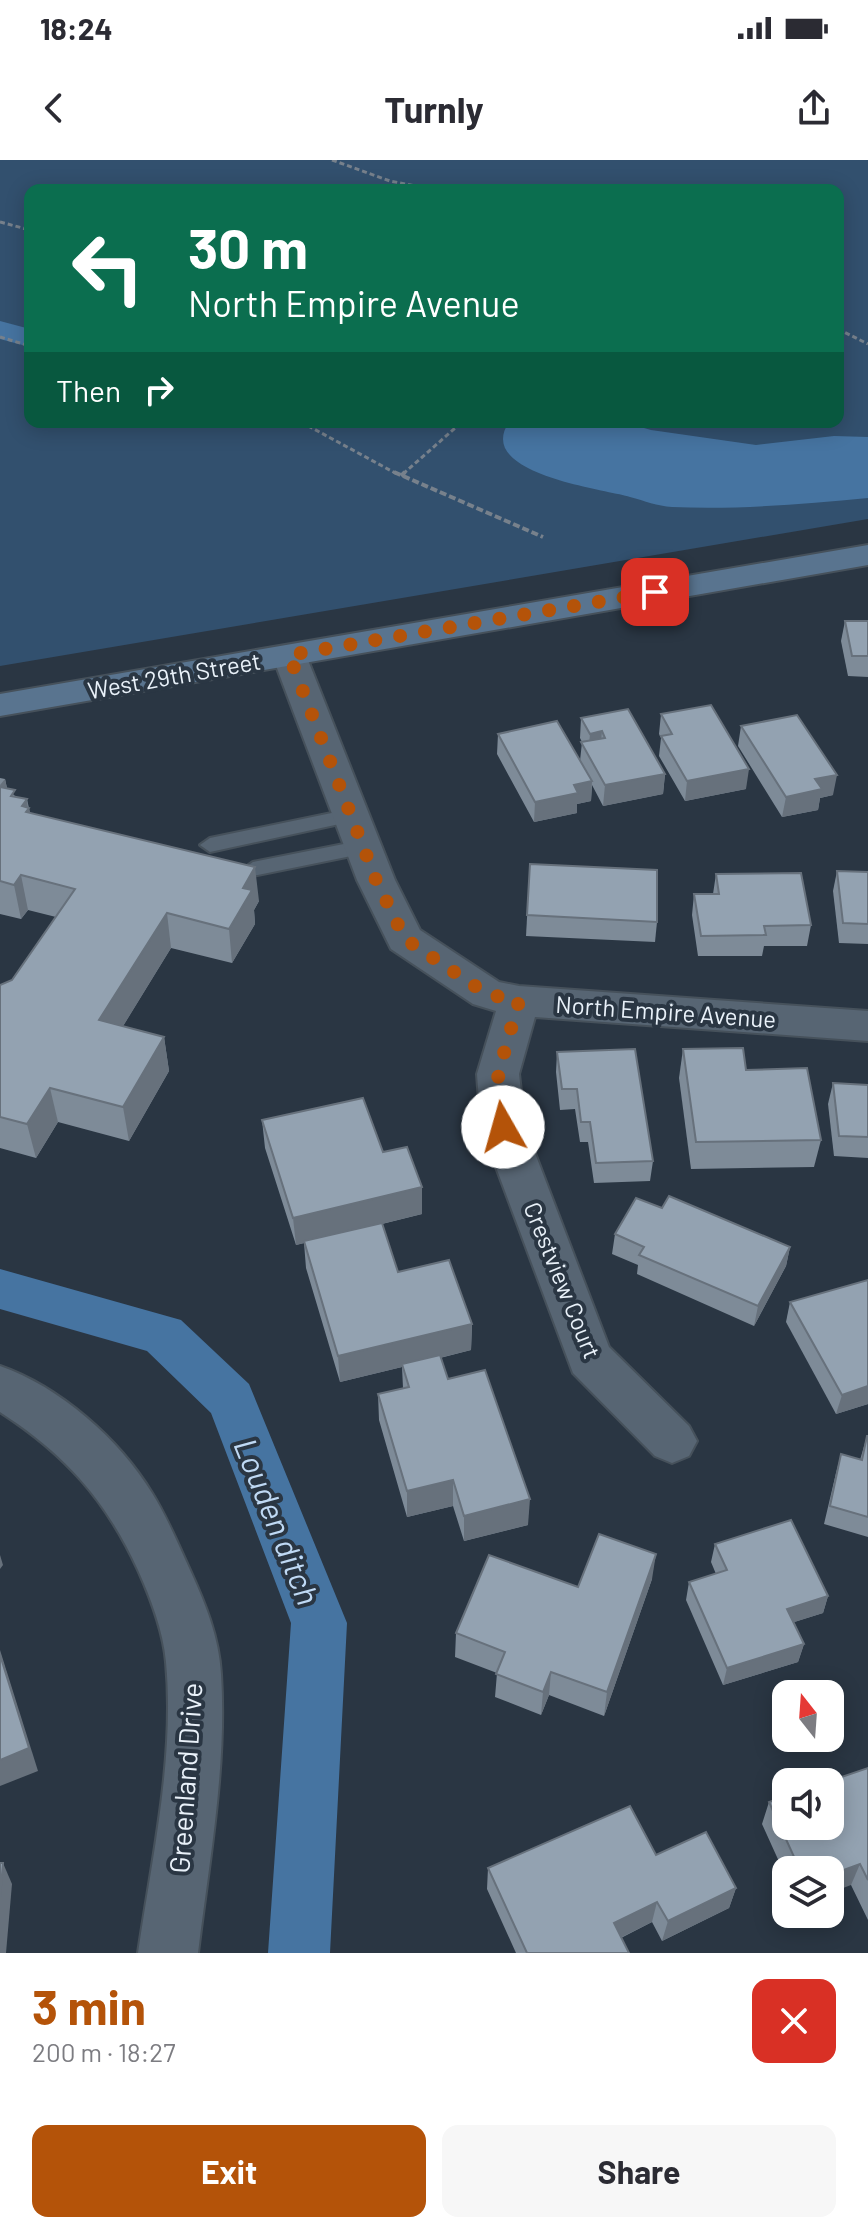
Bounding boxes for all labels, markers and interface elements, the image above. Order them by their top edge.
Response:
text: 18:24 [40,10,113,46]
icon: back [32,86,76,130]
icon: share [792,86,836,130]
text: Turnly [384,87,484,130]
text: 30 m [188,213,308,280]
icon: left [56,216,160,320]
text: North Empire Avenue [188,281,520,324]
icon: right [137,368,181,412]
text: Then [56,372,121,408]
pin [621,558,689,626]
icon: arrive [633,570,677,614]
street label: West 29th Street [85,646,263,704]
street label: North Empire Avenue [555,989,777,1033]
position arrow [461,1085,545,1169]
street label: Crestview Court [518,1197,608,1363]
water label: Louden ditch [227,1432,329,1610]
north arrow [772,1680,844,1752]
map controls [772,1680,844,1928]
street label: Greenland Drive [161,1682,209,1874]
button: sound [772,1768,844,1840]
button: layers [772,1856,844,1928]
text: 3 min [32,1977,146,2035]
button: close [752,1979,836,2063]
text: 200 m · 18:27 [32,2036,176,2067]
button: Exit [32,2125,426,2217]
button: Share [442,2125,836,2217]

